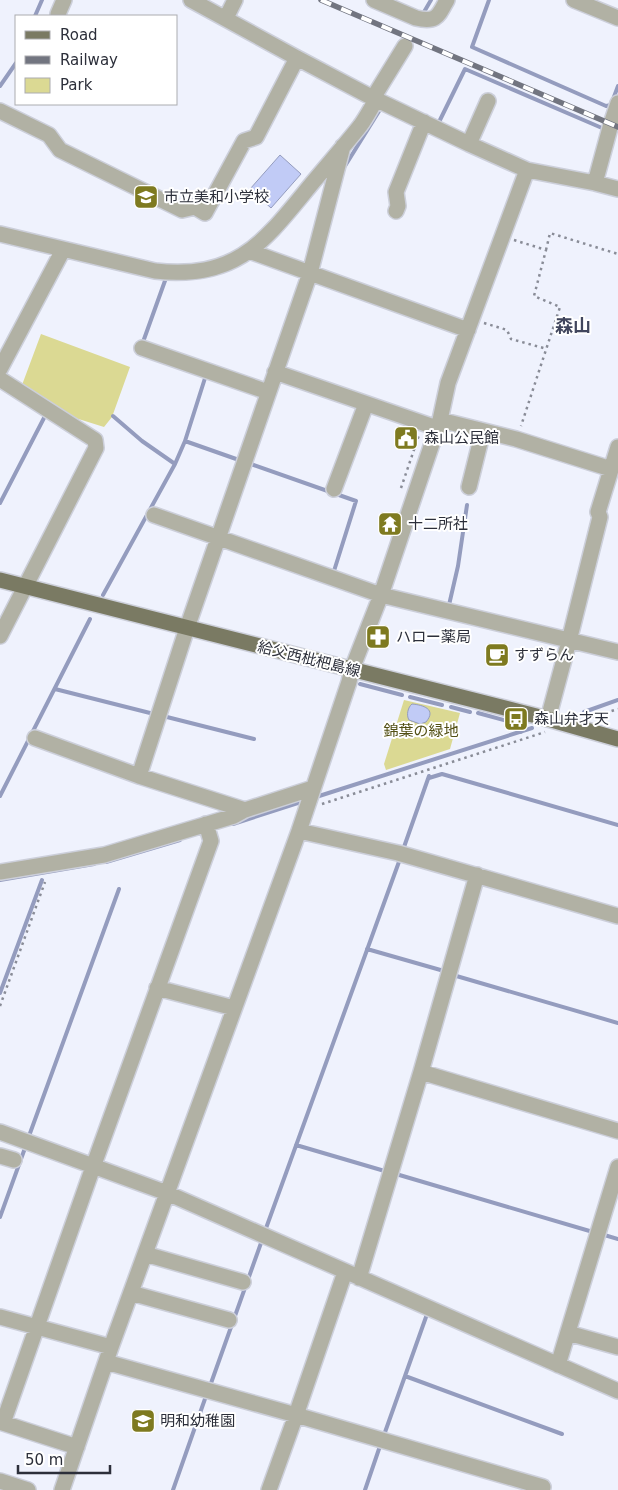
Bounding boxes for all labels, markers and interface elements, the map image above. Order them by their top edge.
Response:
legend [15,15,178,105]
text: Road [60,26,98,44]
text: Railway [60,51,118,69]
text: Park [60,76,93,94]
school or university icon: 市立美和小学校 [133,184,159,210]
place label: 市立美和小学校 [164,188,269,206]
district label: 森山 [555,315,591,336]
public building icon: 森山公民館 [393,425,419,451]
place label: 森山公民館 [424,429,499,447]
temple icon: 十二所社 [377,511,403,537]
place label: 十二所社 [408,515,468,533]
pharmacy icon: ハロー薬局 [365,624,391,650]
place label: ハロー薬局 [396,628,471,646]
street label: 給父西枇杷島線 [256,638,362,680]
cafe icon: すずらん [484,642,510,668]
place label: すずらん [514,646,574,664]
bus stop icon: 森山弁才天 [503,706,529,732]
place label: 森山弁才天 [534,710,609,728]
park label: 錦葉の緑地 [383,722,459,740]
school or university icon: 明和幼稚園 [130,1408,156,1434]
place label: 明和幼稚園 [160,1412,235,1430]
scale bar [18,1442,110,1474]
text: 50 m [25,1451,63,1469]

